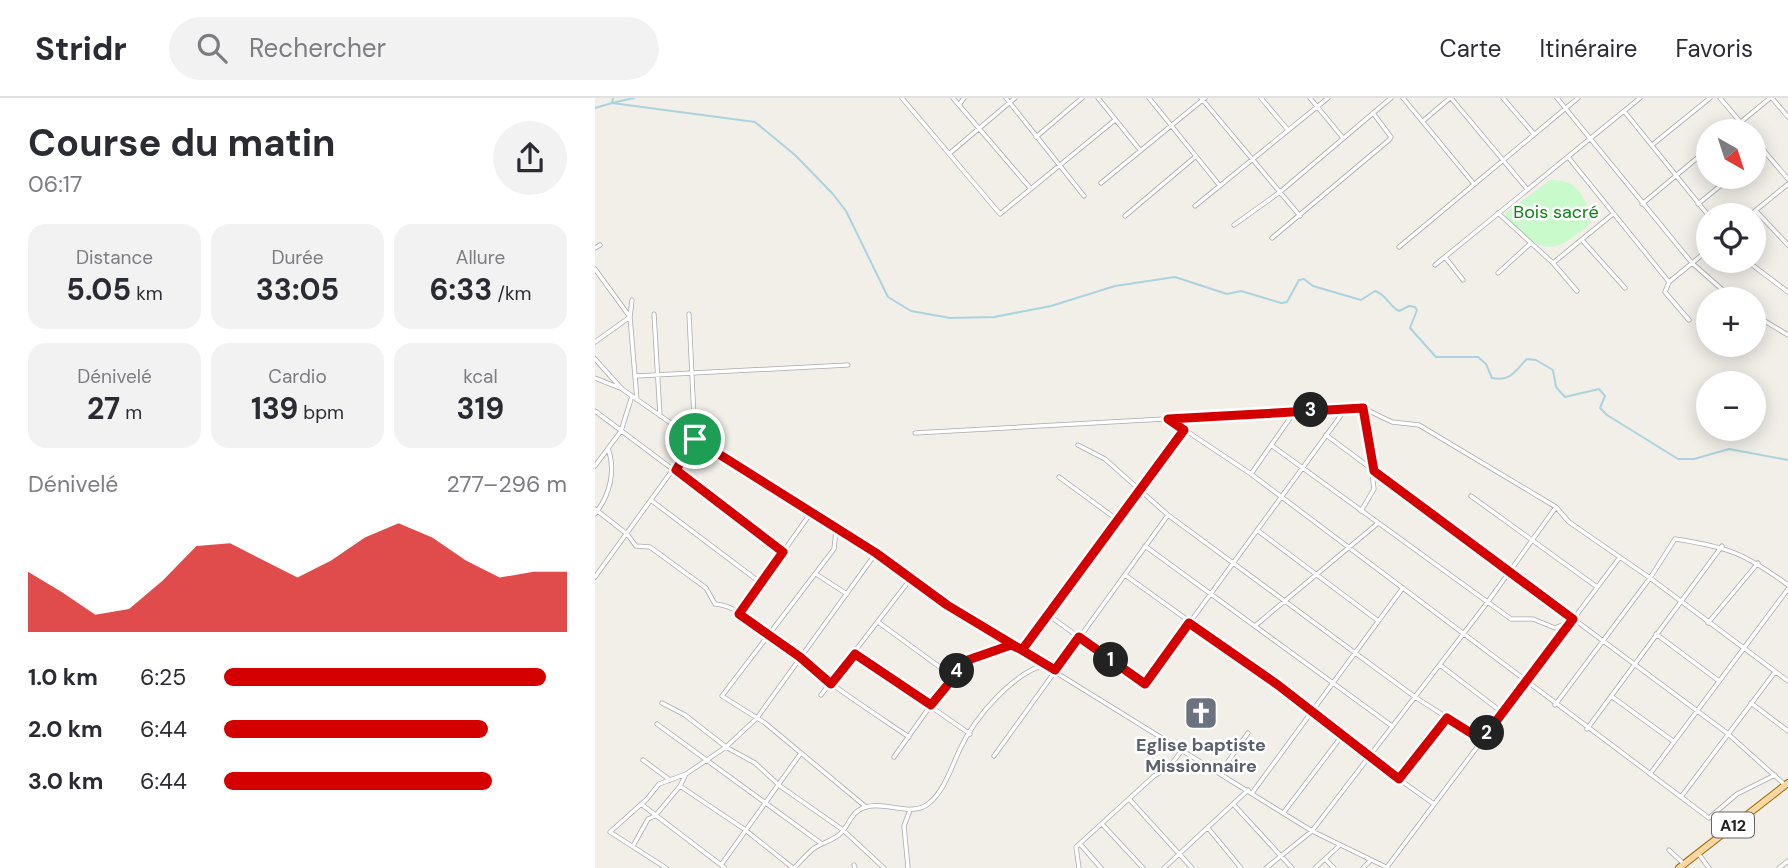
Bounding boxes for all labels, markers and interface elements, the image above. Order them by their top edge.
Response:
search box [169,17,659,80]
text: Stridr [35,27,127,70]
icon: search [193,29,231,67]
text: Rechercher [249,31,386,65]
text: Carte [1440,33,1501,64]
text: Itinéraire [1539,33,1637,64]
text: Favoris [1675,33,1753,64]
text: Course du matin [28,118,336,168]
north arrow [1696,119,1766,189]
map controls [1696,119,1766,441]
button: share [493,121,567,195]
text: 06:17 [28,169,82,199]
park label: Bois sacré [1513,200,1599,224]
button: locate [1696,203,1766,273]
text: Distance [76,245,153,270]
text: Durée [271,245,324,270]
text: Allure [456,245,505,270]
text: 5.05 [66,270,131,309]
text: 33:05 [256,270,339,309]
text: 6:33 [430,270,492,309]
text: km [131,281,163,306]
text: /km [492,281,531,306]
button: + [1696,287,1766,357]
text: Dénivelé [77,364,152,389]
text: Cardio [268,364,327,389]
text: kcal [463,364,498,389]
button: − [1696,371,1766,441]
text: 27 [87,389,120,428]
text: 139 [251,389,298,428]
text: 319 [457,389,504,428]
pin: 3 [1293,392,1329,428]
text: 3 [1305,397,1316,422]
text: m [120,400,142,425]
text: bpm [298,400,344,425]
pin [665,409,725,469]
icon: arrive [676,420,714,458]
text: Dénivelé [28,469,118,499]
text: 277–296 m [446,469,567,499]
pin: 1 [1093,642,1129,678]
text: 1 [1107,647,1114,672]
pin: 4 [939,654,975,688]
text: 4 [950,658,963,683]
text: 1.0 km [28,662,98,692]
text: 6:25 [140,662,186,692]
church icon: Eglise baptiste Missionnaire [1182,694,1220,732]
text: 2.0 km [28,714,103,744]
text: 6:44 [140,714,187,744]
pin: 2 [1469,716,1505,750]
text: 2 [1481,720,1492,745]
place label: Eglise baptiste Missionnaire [1136,733,1266,778]
text: 3.0 km [28,766,103,796]
text: 6:44 [140,766,187,796]
road number: A12 [1712,812,1754,838]

